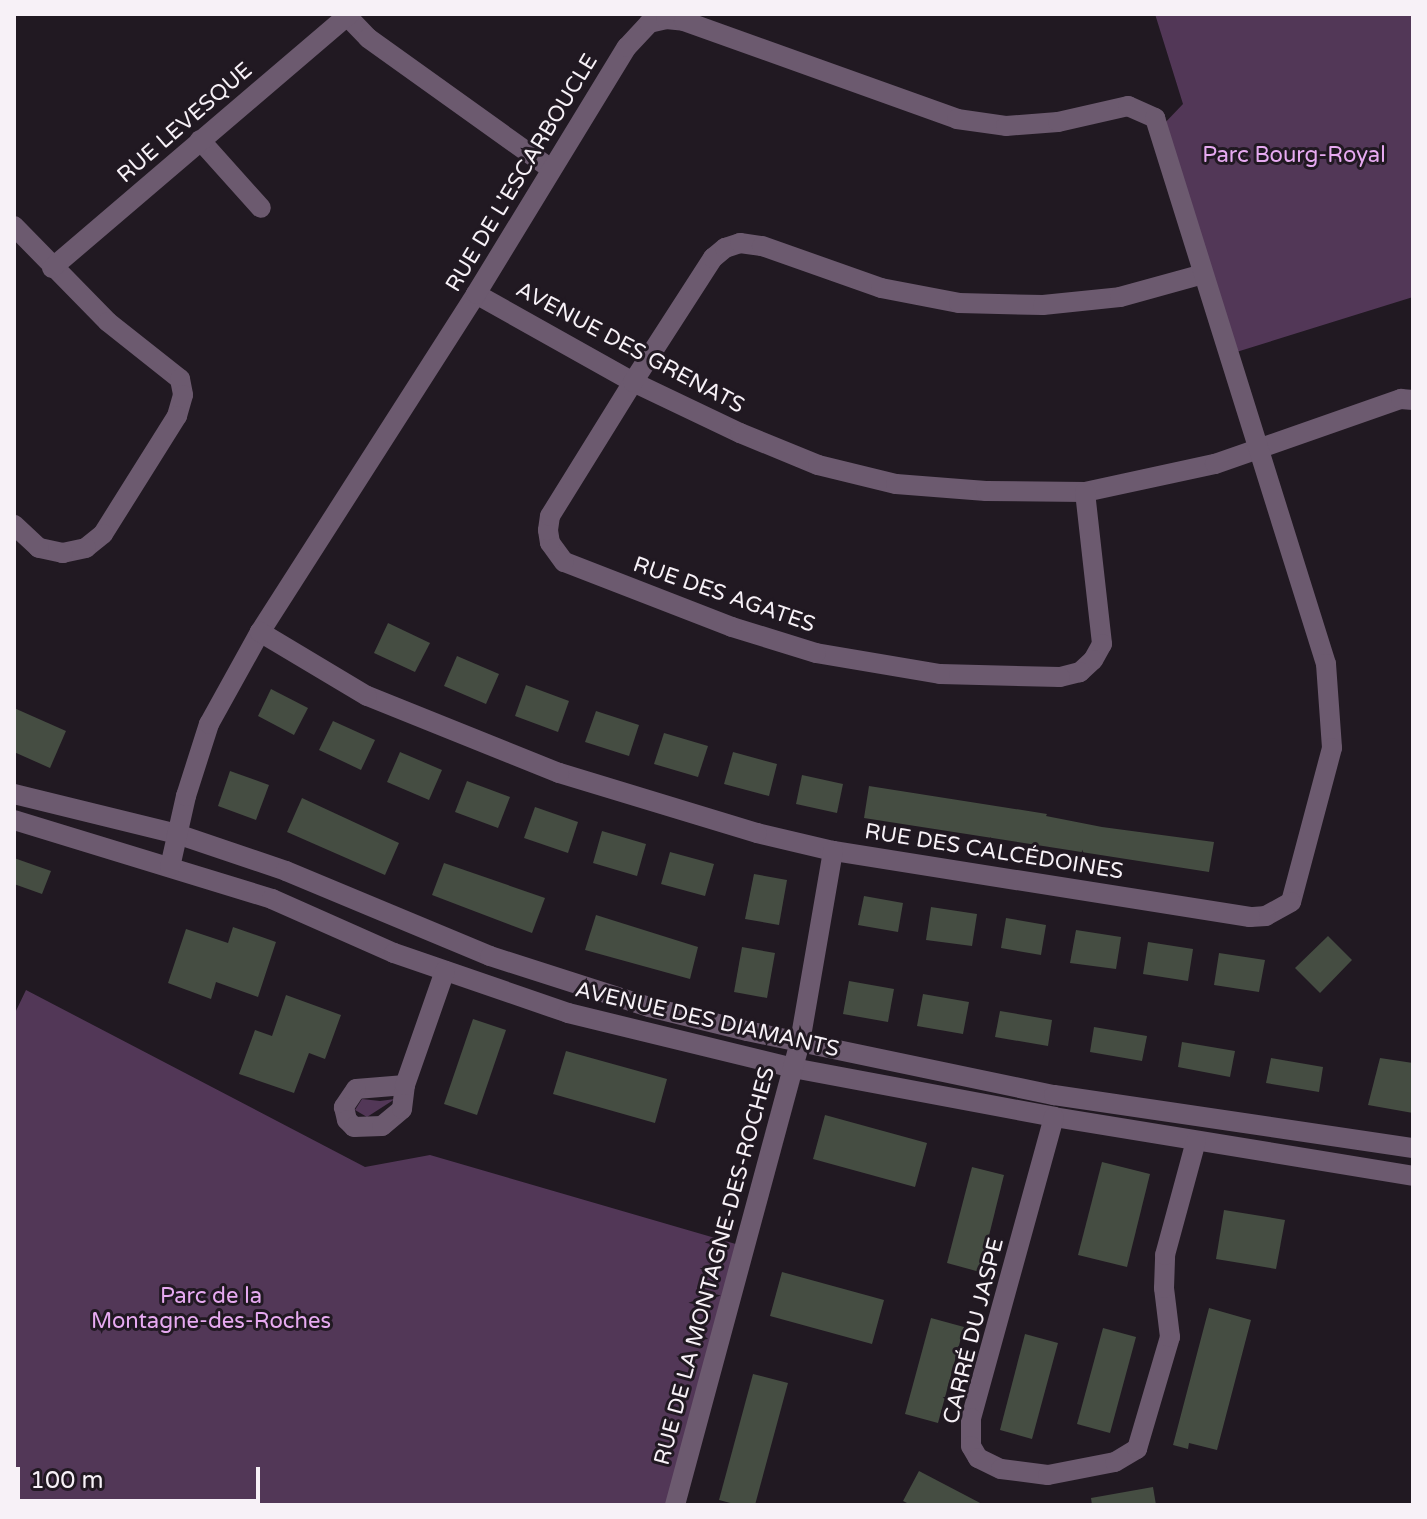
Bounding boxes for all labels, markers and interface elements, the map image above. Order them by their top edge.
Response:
street label: RUE DE L'ESCARBOUCLE [440,49,604,297]
street label: RUE LEVESQUE [112,57,258,189]
park label: Parc Bourg-Royal [1202,143,1386,169]
street label: AVENUE DES GRENATS [511,277,749,419]
street label: RUE DES AGATES [630,551,818,639]
street label: RUE DES CALCÉDOINES [863,819,1125,885]
street label: AVENUE DES DIAMANTS [572,977,842,1063]
street label: RUE DE LA MONTAGNE-DES-ROCHES [649,1064,781,1468]
street label: CARRÉ DU JASPE [938,1235,1010,1427]
park label: Parc de la Montagne-des-Roches [91,1283,331,1334]
scale bar [20,1451,264,1501]
text: 100 m [30,1466,104,1495]

